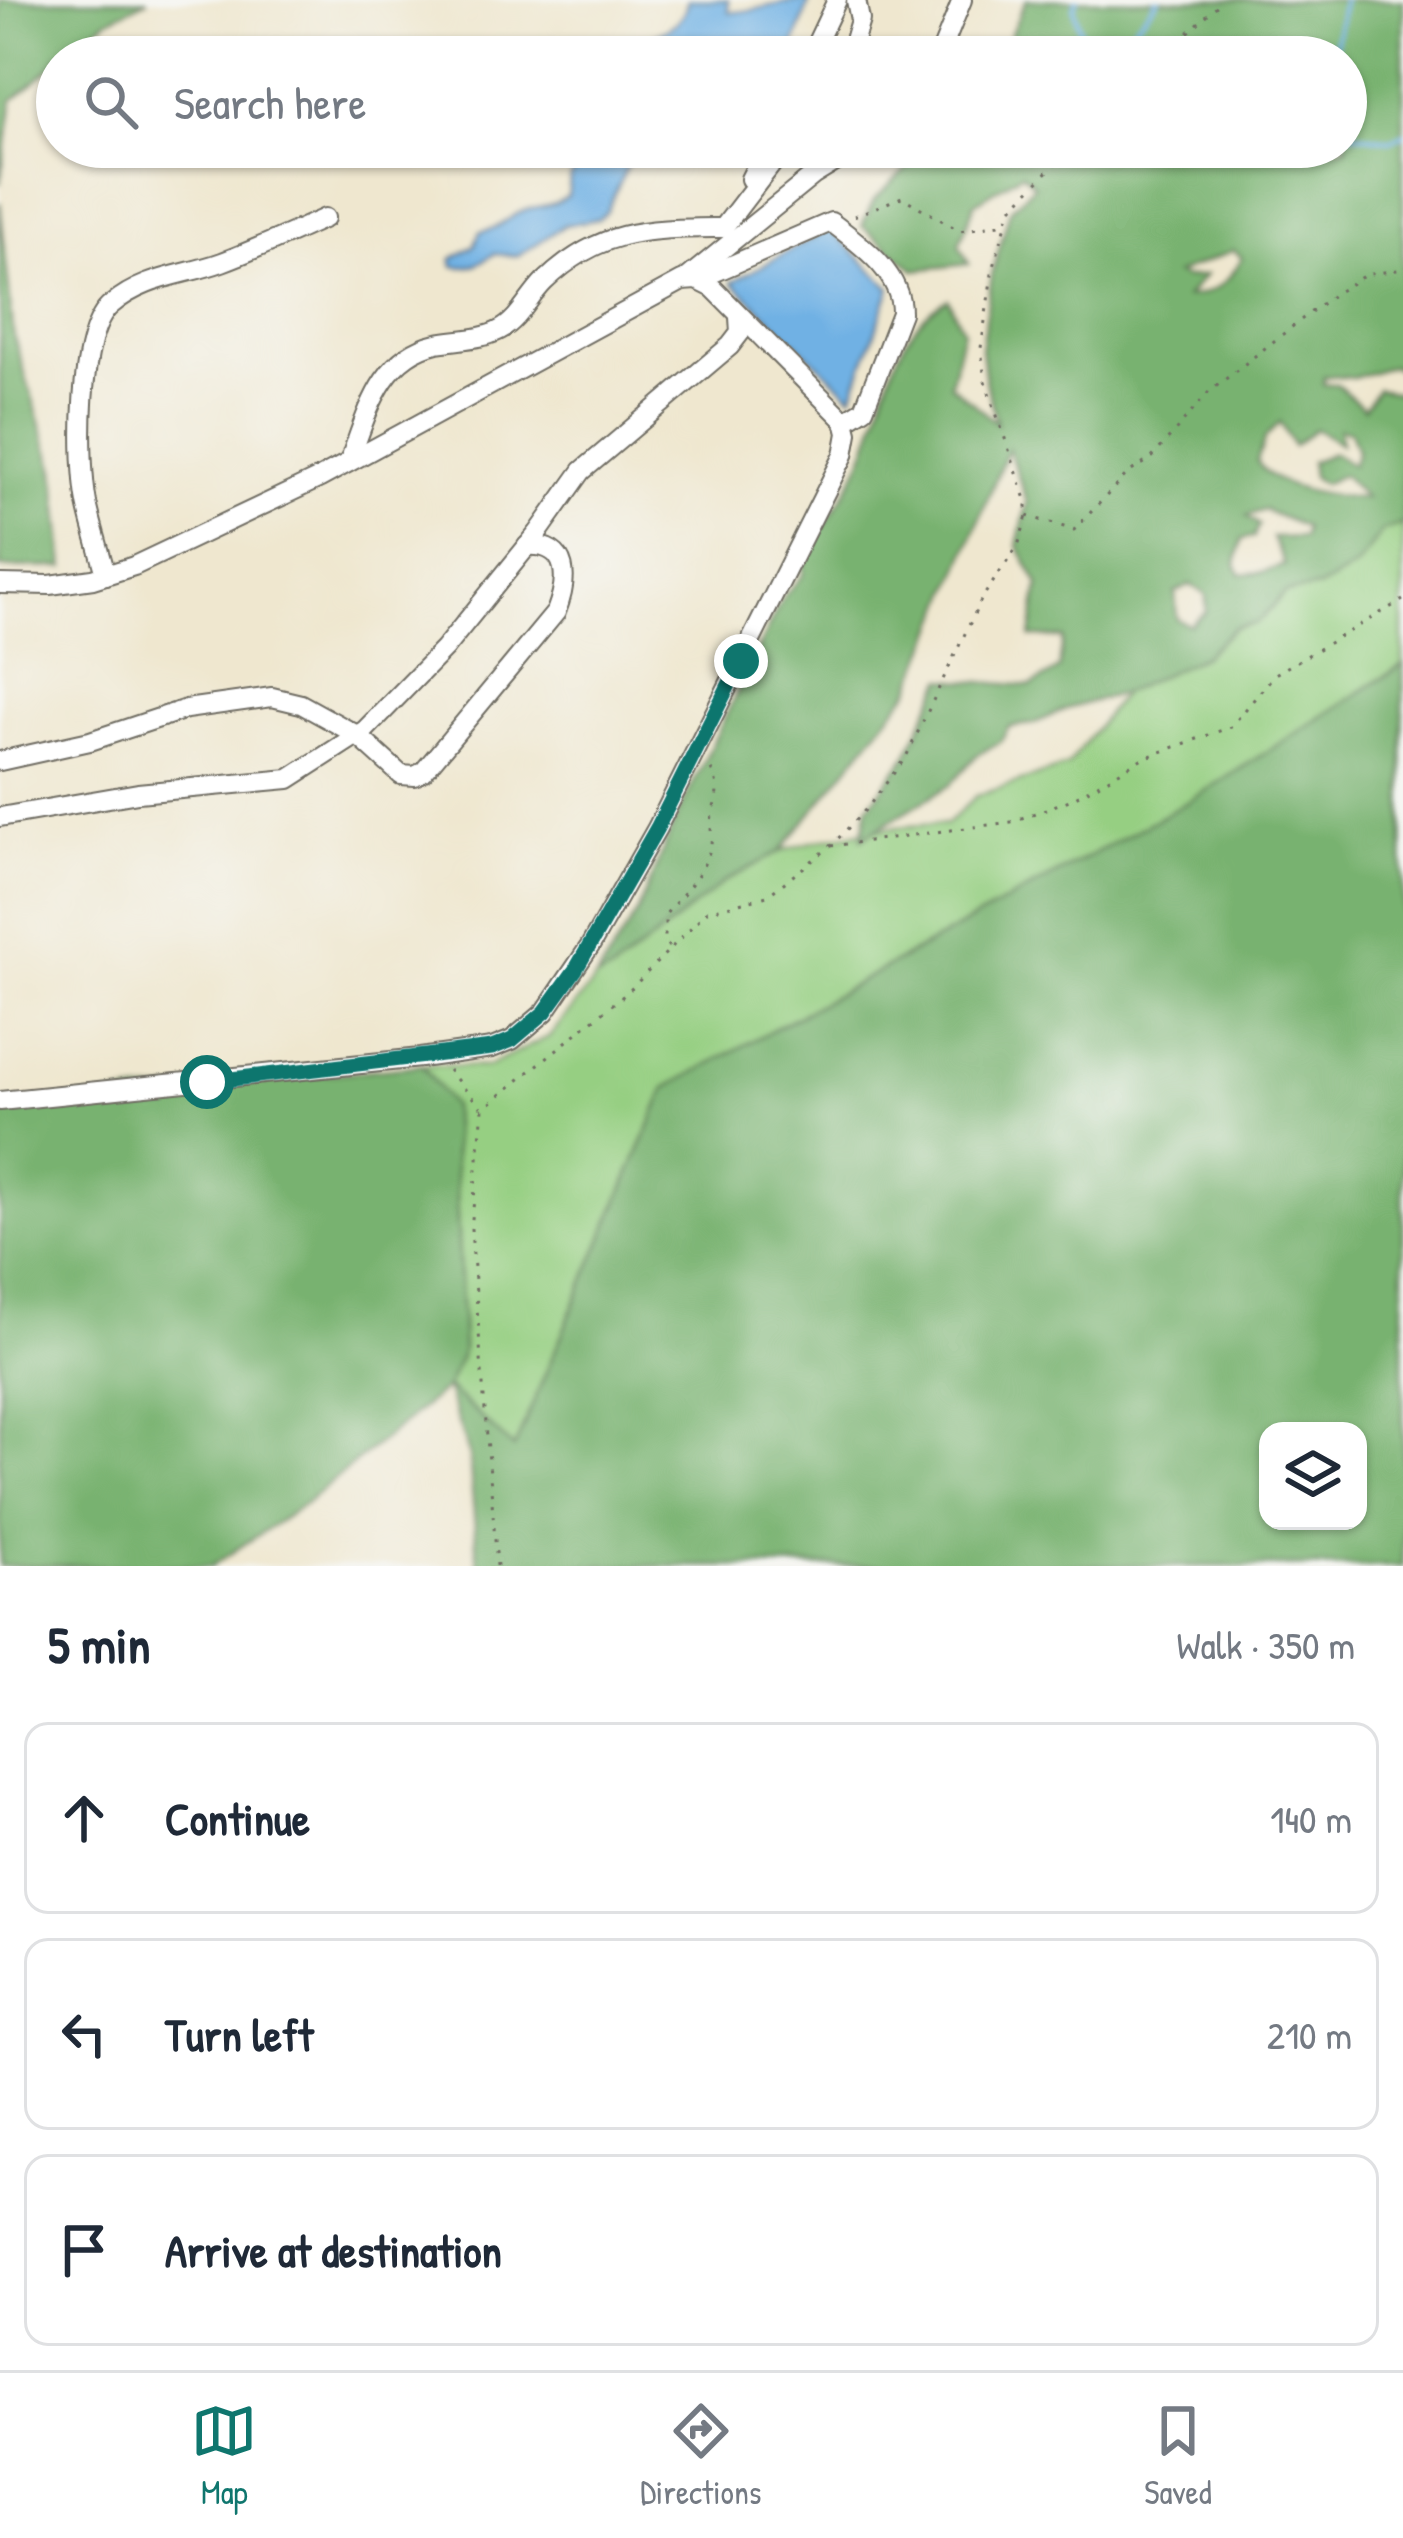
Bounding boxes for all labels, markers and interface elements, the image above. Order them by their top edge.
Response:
search box [36,36,1367,168]
icon: search [78,69,144,135]
text: Search here [174,72,366,133]
route end [714,634,768,688]
route start [180,1055,234,1109]
map controls [1259,1422,1367,1530]
button: layers [1259,1422,1367,1530]
text: 5 min [48,1610,150,1679]
text: Walk · 350 m [1176,1618,1355,1671]
icon: ahead [51,1785,117,1851]
text: Continue [165,1788,310,1849]
text: 140 m [1270,1792,1352,1845]
icon: left [51,2001,117,2067]
text: Turn left [165,2004,314,2065]
text: 210 m [1267,2008,1352,2061]
icon: arrive [51,2217,117,2283]
text: Arrive at destination [165,2220,502,2281]
tab: Map [191,2398,257,2514]
tab: Directions [640,2398,762,2514]
tab: Saved [1144,2398,1212,2514]

